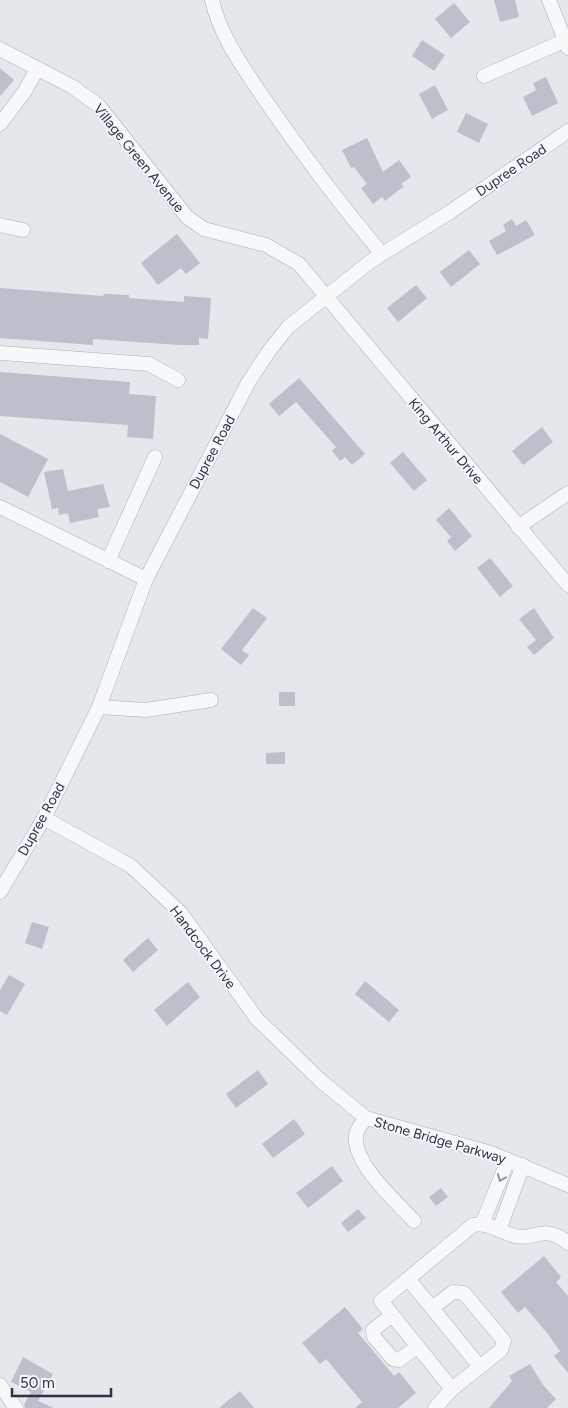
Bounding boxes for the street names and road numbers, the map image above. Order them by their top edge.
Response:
street label: Village Green Avenue [90,101,188,216]
street label: Dupree Road [473,141,550,200]
street label: King Arthur Drive [405,395,487,488]
street label: Dupree Road [186,412,239,492]
street label: Dupree Road [14,780,69,859]
street label: Handcock Drive [166,902,240,992]
street label: Stone Bridge Parkway [372,1113,509,1168]

